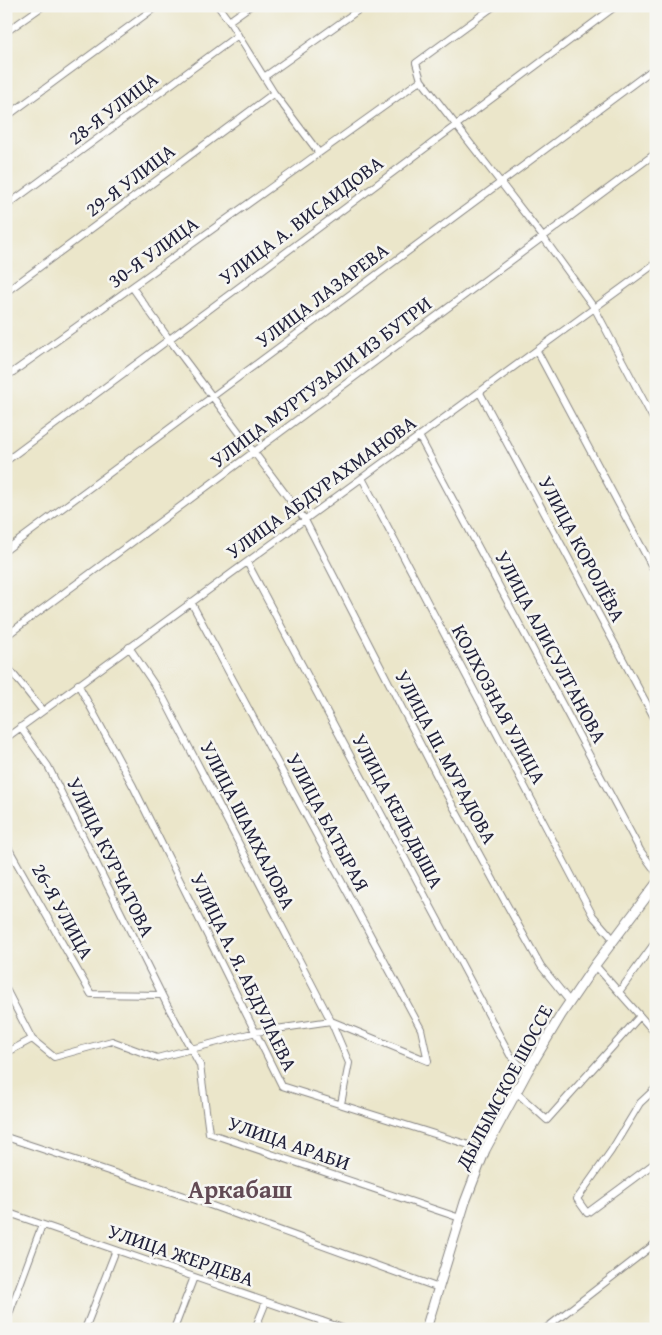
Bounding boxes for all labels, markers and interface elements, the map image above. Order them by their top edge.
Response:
street label: 28-Я УЛИЦА [62,64,164,151]
street label: 29-Я УЛИЦА [79,136,181,223]
street label: УЛИЦА А. ВИСАИДОВА [213,148,389,291]
street label: 30-Я УЛИЦА [101,209,204,294]
street label: УЛИЦА ЛАЗАРЕВА [249,235,394,354]
street label: УЛИЦА МУРТУЗАЛИ ИЗ БУТРИ [204,289,437,474]
street label: УЛИЦА АБДУРАХМАНОВА [220,408,422,565]
street label: УЛИЦА КОРОЛЁВА [532,471,633,627]
street label: УЛИЦА АЛИСУЛТАНОВА [488,545,614,748]
street label: КОЛХОЗНАЯ УЛИЦА [445,619,554,789]
street label: УЛИЦА Ш. МУРАДОВА [388,665,505,849]
street label: УЛИЦА КЕЛЬДЫША [345,728,451,893]
street label: УЛИЦА ШАМХАЛОВА [193,736,303,914]
street label: УЛИЦА БАТЫРАЯ [280,748,377,896]
street label: УЛИЦА КУРЧАТОВА [60,772,163,941]
street label: 26-Я УЛИЦА [25,858,102,964]
street label: УЛИЦА А. Я. АБДУЛАЕВА [184,868,305,1076]
street label: ДЫЛЫМСКОЕ ШОССЕ [447,999,559,1175]
street label: УЛИЦА АРАБИ [224,1108,354,1177]
district label: Аркабаш [188,1171,292,1207]
street label: УЛИЦА ЖЕРДЕВА [104,1216,258,1293]

